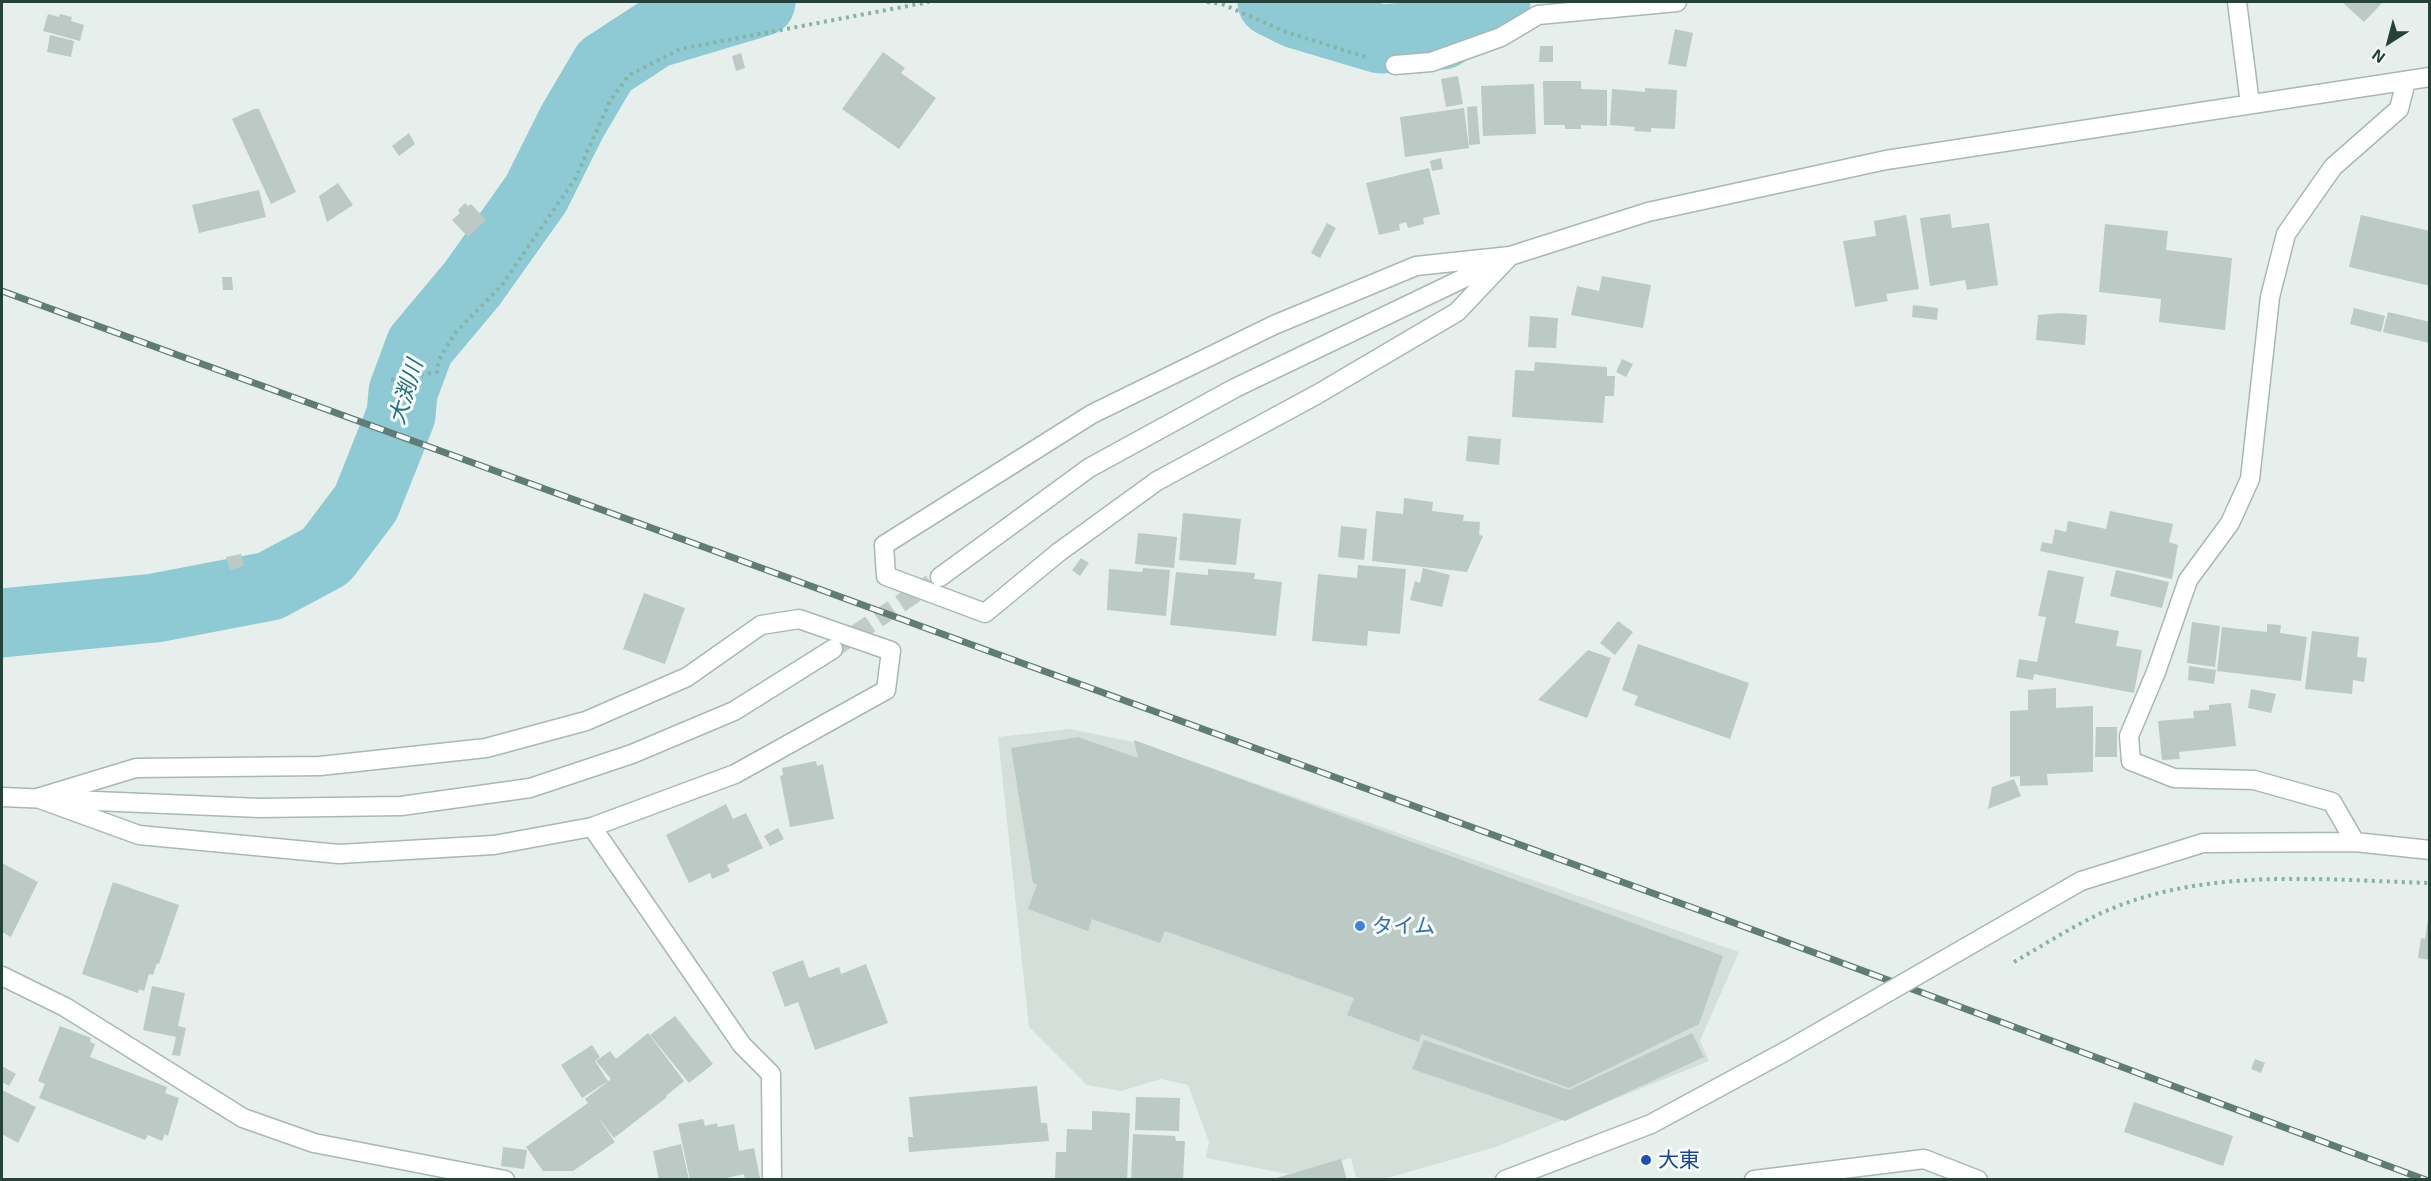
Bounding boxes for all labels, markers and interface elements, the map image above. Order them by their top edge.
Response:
north arrow [2359,12,2419,72]
text: N [2368,46,2388,68]
water label: 大渕川 [384,357,428,427]
place label: タイム [1372,913,1435,939]
marker: タイム [1353,919,1367,933]
place label: 大東 [1658,1147,1700,1173]
marker: 大東 [1639,1153,1653,1167]

